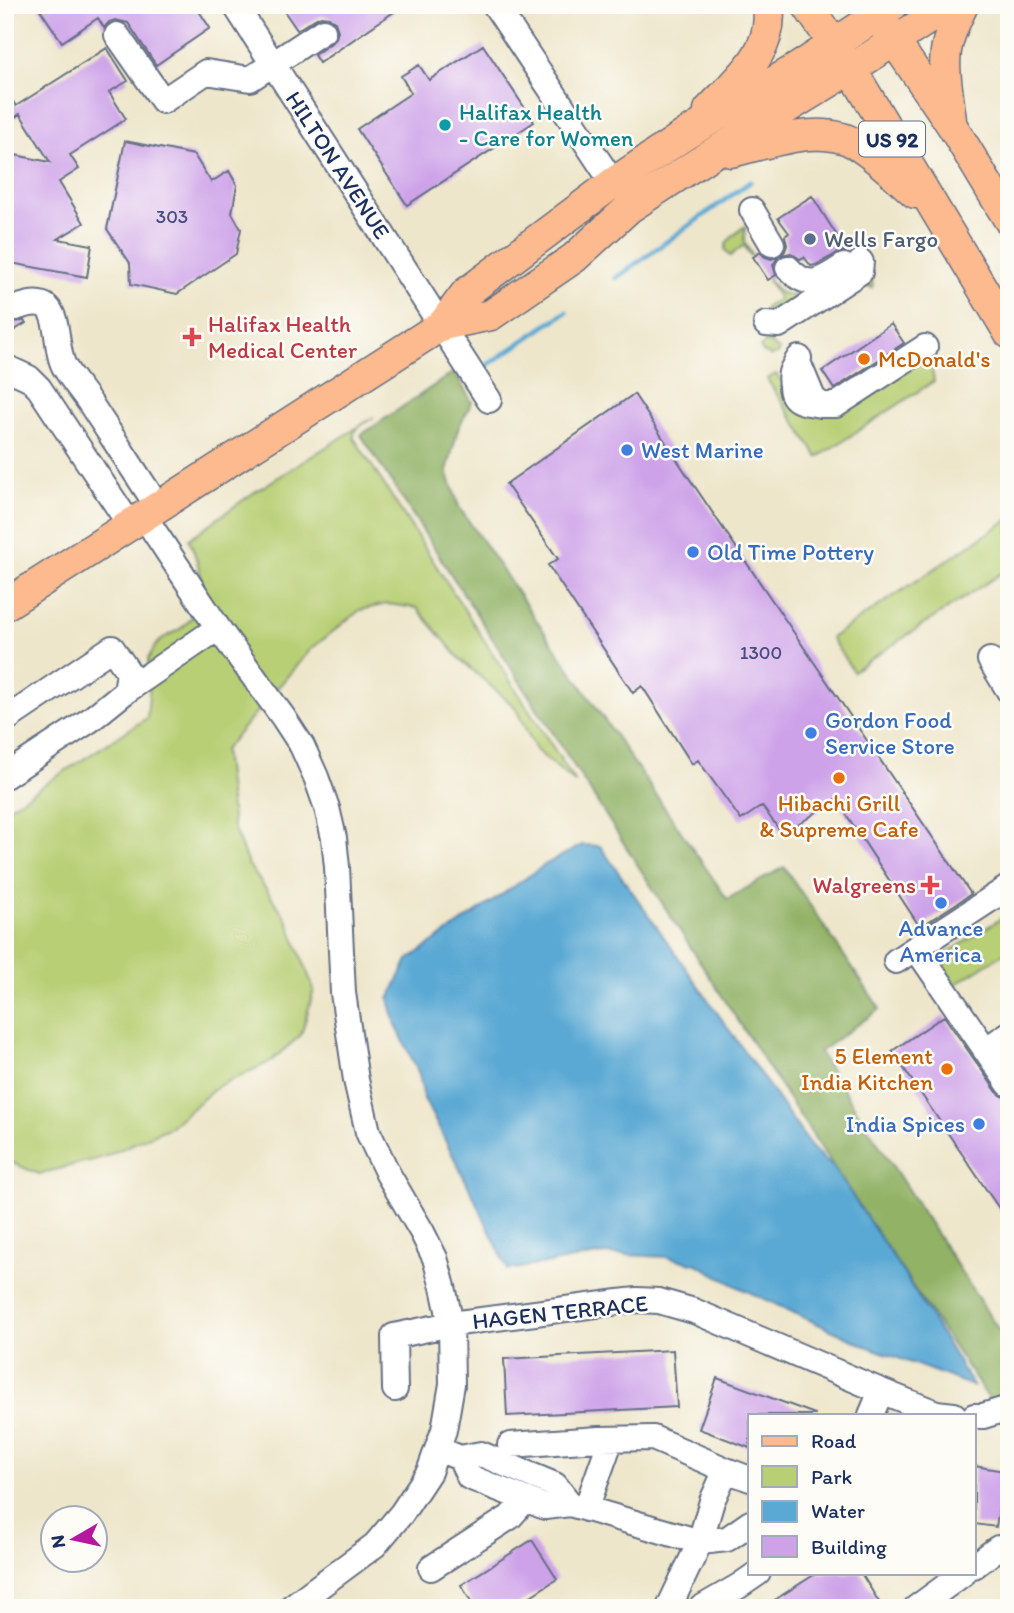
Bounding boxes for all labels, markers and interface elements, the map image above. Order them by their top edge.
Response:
street label: HILTON AVENUE [280,86,396,244]
place label: Halifax Health - Care for Women [459,98,633,152]
marker: Halifax Health - Care for Women [437,117,453,133]
road number: US 92 [859,122,925,156]
house number: 303 [156,205,188,228]
place label: Wells Fargo [824,225,938,253]
marker: Wells Fargo [802,231,818,247]
place label: Halifax Health Medical Center [208,310,357,364]
marker: Halifax Health Medical Center [182,327,202,347]
place label: McDonald's [878,345,991,373]
marker: McDonald's [856,351,872,367]
place label: West Marine [641,436,764,464]
marker: West Marine [619,442,635,458]
place label: Old Time Pottery [707,538,874,566]
marker: Old Time Pottery [685,544,701,560]
house number: 1300 [740,641,782,664]
place label: Gordon Food Service Store [825,706,955,760]
marker: Gordon Food Service Store [803,725,819,741]
marker: Hibachi Grill & Supreme Cafe [831,770,847,786]
place label: Hibachi Grill & Supreme Cafe [759,789,919,843]
place label: Walgreens [813,871,916,899]
marker: Walgreens [922,877,938,893]
marker: Advance America [933,895,949,911]
place label: Advance America [899,914,983,968]
place label: 5 Element India Kitchen [801,1042,933,1096]
marker: 5 Element India Kitchen [939,1061,955,1077]
place label: India Spices [846,1110,965,1138]
marker: India Spices [971,1116,987,1132]
street label: HAGEN TERRACE [471,1289,649,1335]
legend [748,1414,976,1574]
text: Road [811,1428,857,1453]
text: Park [811,1464,853,1489]
text: Water [811,1498,865,1523]
north arrow [38,1504,108,1574]
text: N [45,1533,70,1550]
text: Building [811,1534,887,1559]

